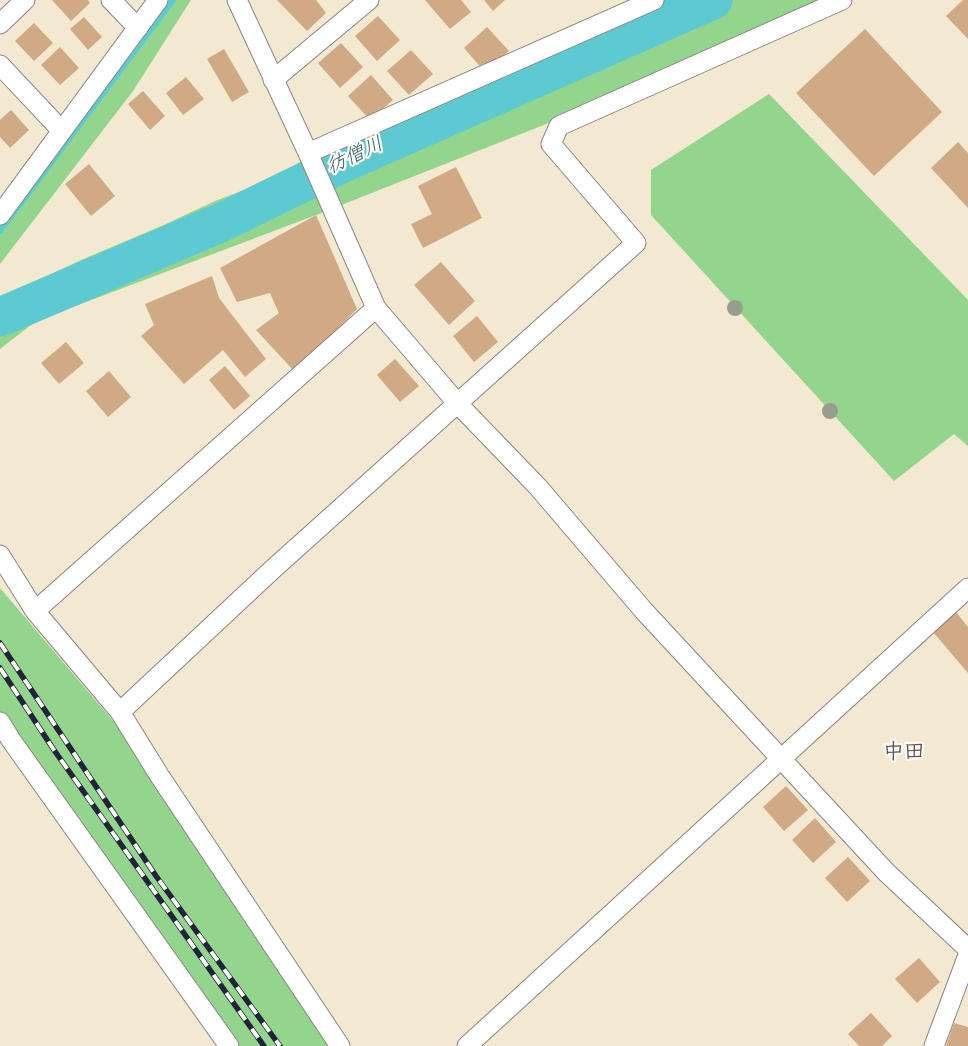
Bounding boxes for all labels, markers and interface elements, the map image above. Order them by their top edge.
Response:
water label: 彷僧川 [324,134,388,182]
district label: 中田 [883,742,925,768]

